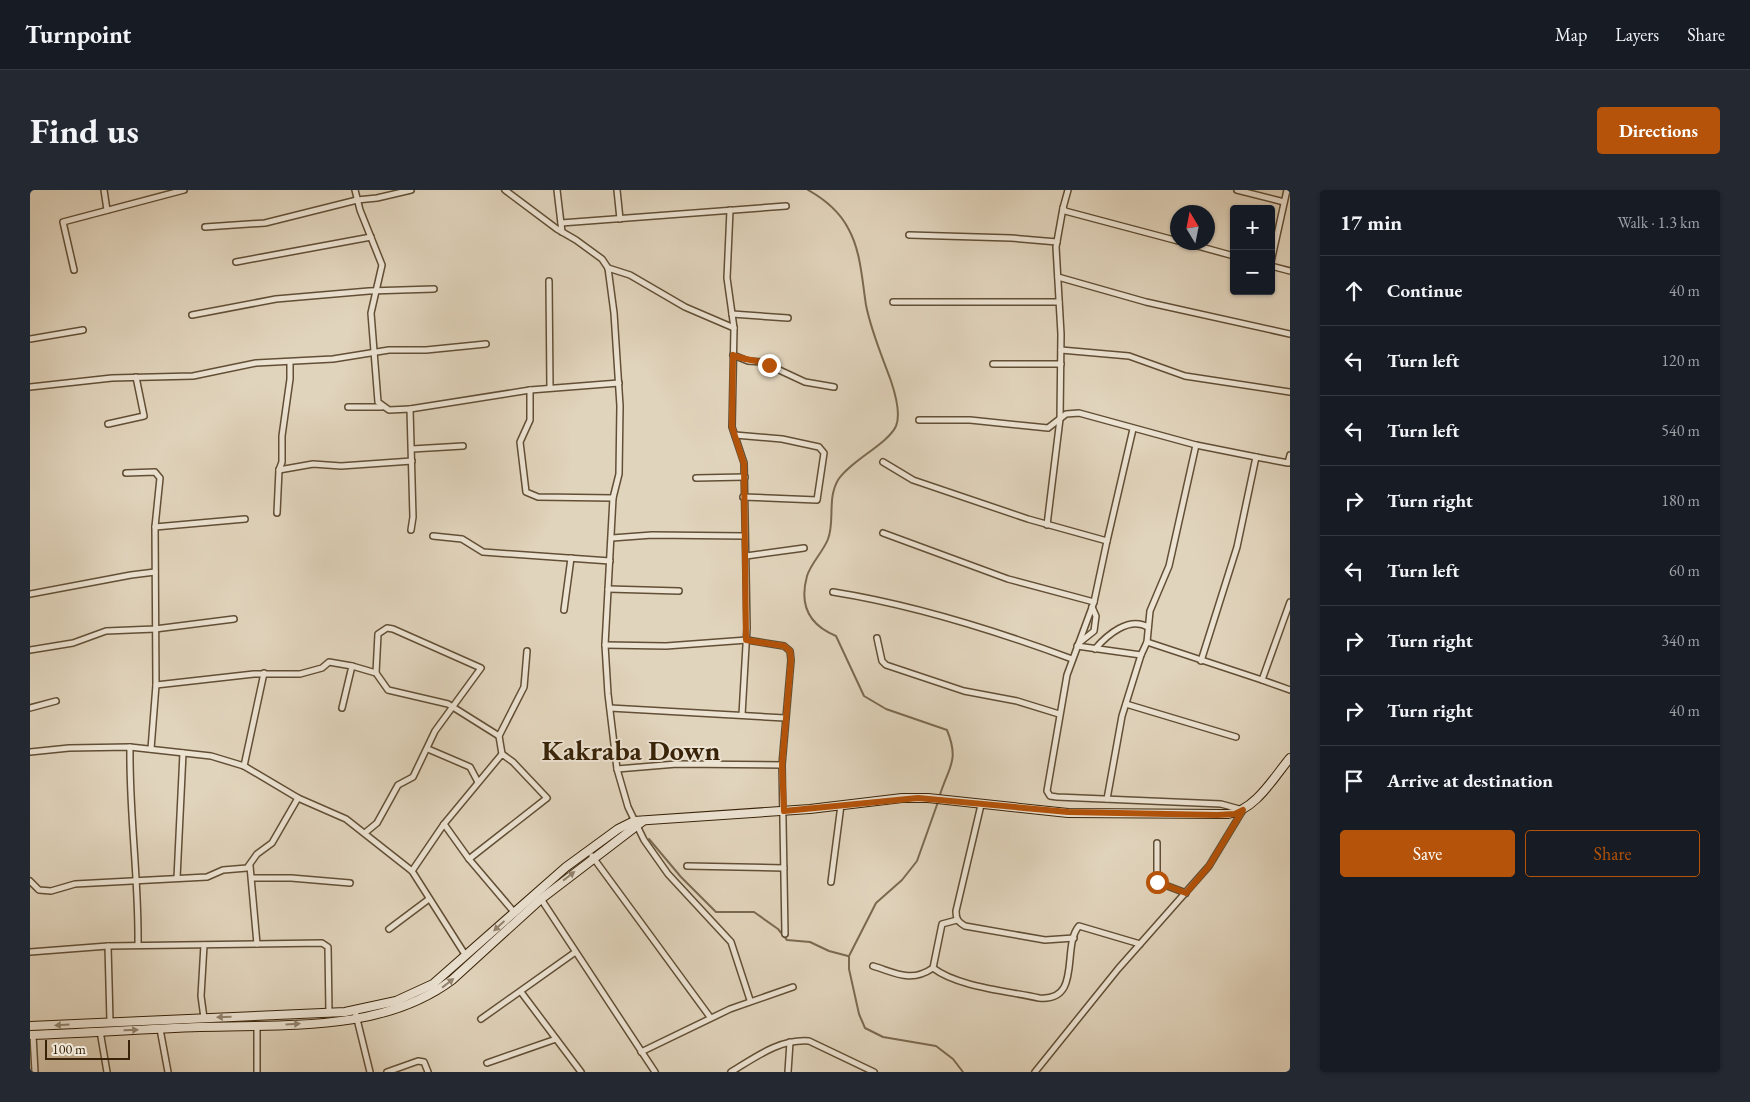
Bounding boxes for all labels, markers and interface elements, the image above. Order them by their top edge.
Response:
text: Turnpoint [25,19,131,50]
text: Map [1555,23,1587,46]
text: Layers [1615,23,1659,46]
text: Share [1687,23,1725,46]
button: Directions [1597,107,1720,154]
text: Find us [30,108,139,153]
north arrow [1170,205,1215,250]
map controls [1230,205,1275,295]
button: + [1230,205,1275,250]
text: 17 min [1340,209,1402,236]
text: Walk · 1.3 km [1617,212,1700,233]
button: − [1230,250,1275,295]
icon: ahead [1340,277,1368,305]
text: Continue [1387,278,1462,303]
text: 40 m [1669,280,1700,301]
icon: left [1340,347,1368,375]
text: Turn left [1387,348,1459,373]
text: 120 m [1661,350,1700,371]
route end [758,354,781,377]
icon: left [1340,417,1368,445]
text: Turn left [1387,418,1459,443]
text: 540 m [1661,420,1700,441]
icon: right [1340,487,1368,515]
text: Turn right [1387,488,1473,513]
text: 180 m [1661,490,1700,511]
icon: left [1340,557,1368,585]
text: Turn left [1387,558,1459,583]
text: 60 m [1669,560,1700,581]
icon: right [1340,627,1368,655]
text: Turn right [1387,628,1473,653]
text: 340 m [1661,630,1700,651]
icon: right [1340,697,1368,725]
text: Turn right [1387,698,1473,723]
text: 40 m [1669,700,1700,721]
district label: Kakraba Down [542,732,721,768]
icon: arrive [1340,767,1368,795]
text: Arrive at destination [1387,768,1553,793]
button: Save [1340,830,1515,877]
button: Share [1525,830,1700,877]
one-way arrow [563,870,576,881]
route start [1146,871,1169,894]
one-way arrow [494,920,506,932]
one-way arrow [441,978,454,989]
one-way arrow [216,1014,232,1022]
one-way arrow [286,1020,302,1028]
one-way arrow [54,1021,70,1029]
one-way arrow [123,1026,139,1034]
scale bar [45,1037,130,1060]
text: 100 m [52,1040,86,1058]

